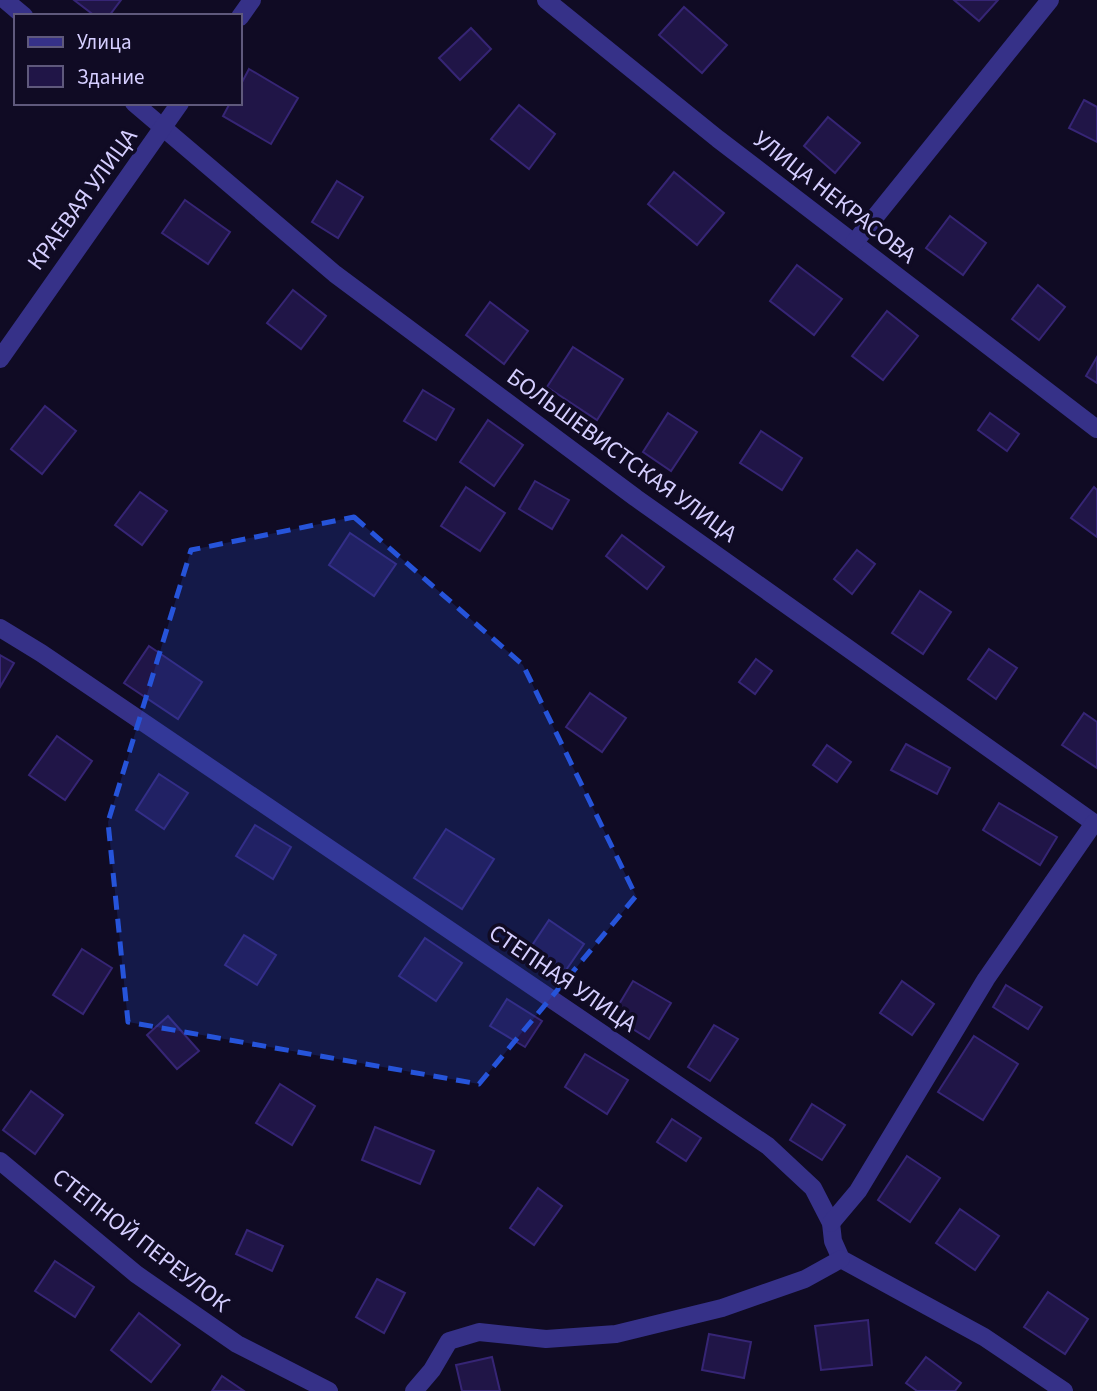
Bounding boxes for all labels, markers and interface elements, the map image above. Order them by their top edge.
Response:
legend [14,14,242,105]
text: Улица [77,27,132,57]
text: Здание [77,62,145,92]
street label: КРАЕВАЯ УЛИЦА [19,121,146,278]
street label: УЛИЦА НЕКРАСОВА [746,122,924,272]
street label: БОЛЬШЕВИСТСКАЯ УЛИЦА [499,360,744,551]
street label: СТЕПНАЯ УЛИЦА [482,916,644,1041]
street label: СТЕПНОЙ ПЕРЕУЛОК [45,1160,237,1321]

